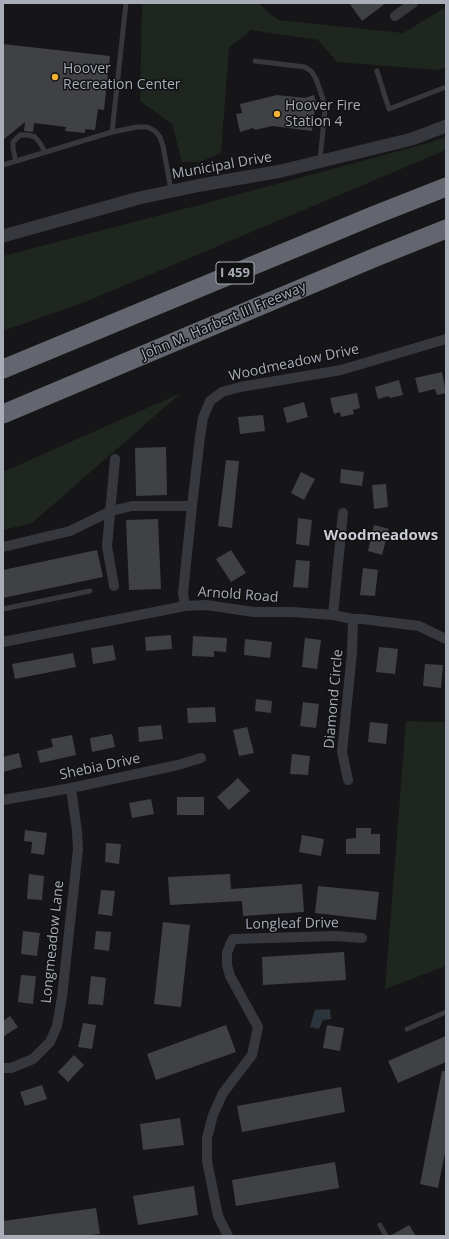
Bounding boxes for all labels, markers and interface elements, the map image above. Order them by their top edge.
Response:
place label: Hoover Recreation Center [63,61,181,94]
marker: Hoover Recreation Center [50,72,60,82]
place label: Hoover Fire Station 4 [285,98,361,130]
marker: Hoover Fire Station 4 [272,109,282,119]
street label: Municipal Drive [171,149,273,183]
road number: I 459 [216,262,254,284]
street label: John M. Harbert III Freeway [139,279,309,363]
street label: Woodmeadow Drive [227,341,361,385]
district label: Woodmeadows [324,527,438,545]
street label: Arnold Road [197,584,279,606]
street label: Diamond Circle [321,649,347,749]
street label: Shebia Drive [58,750,142,784]
street label: Longmeadow Lane [38,880,68,1004]
street label: Longleaf Drive [245,915,339,933]

